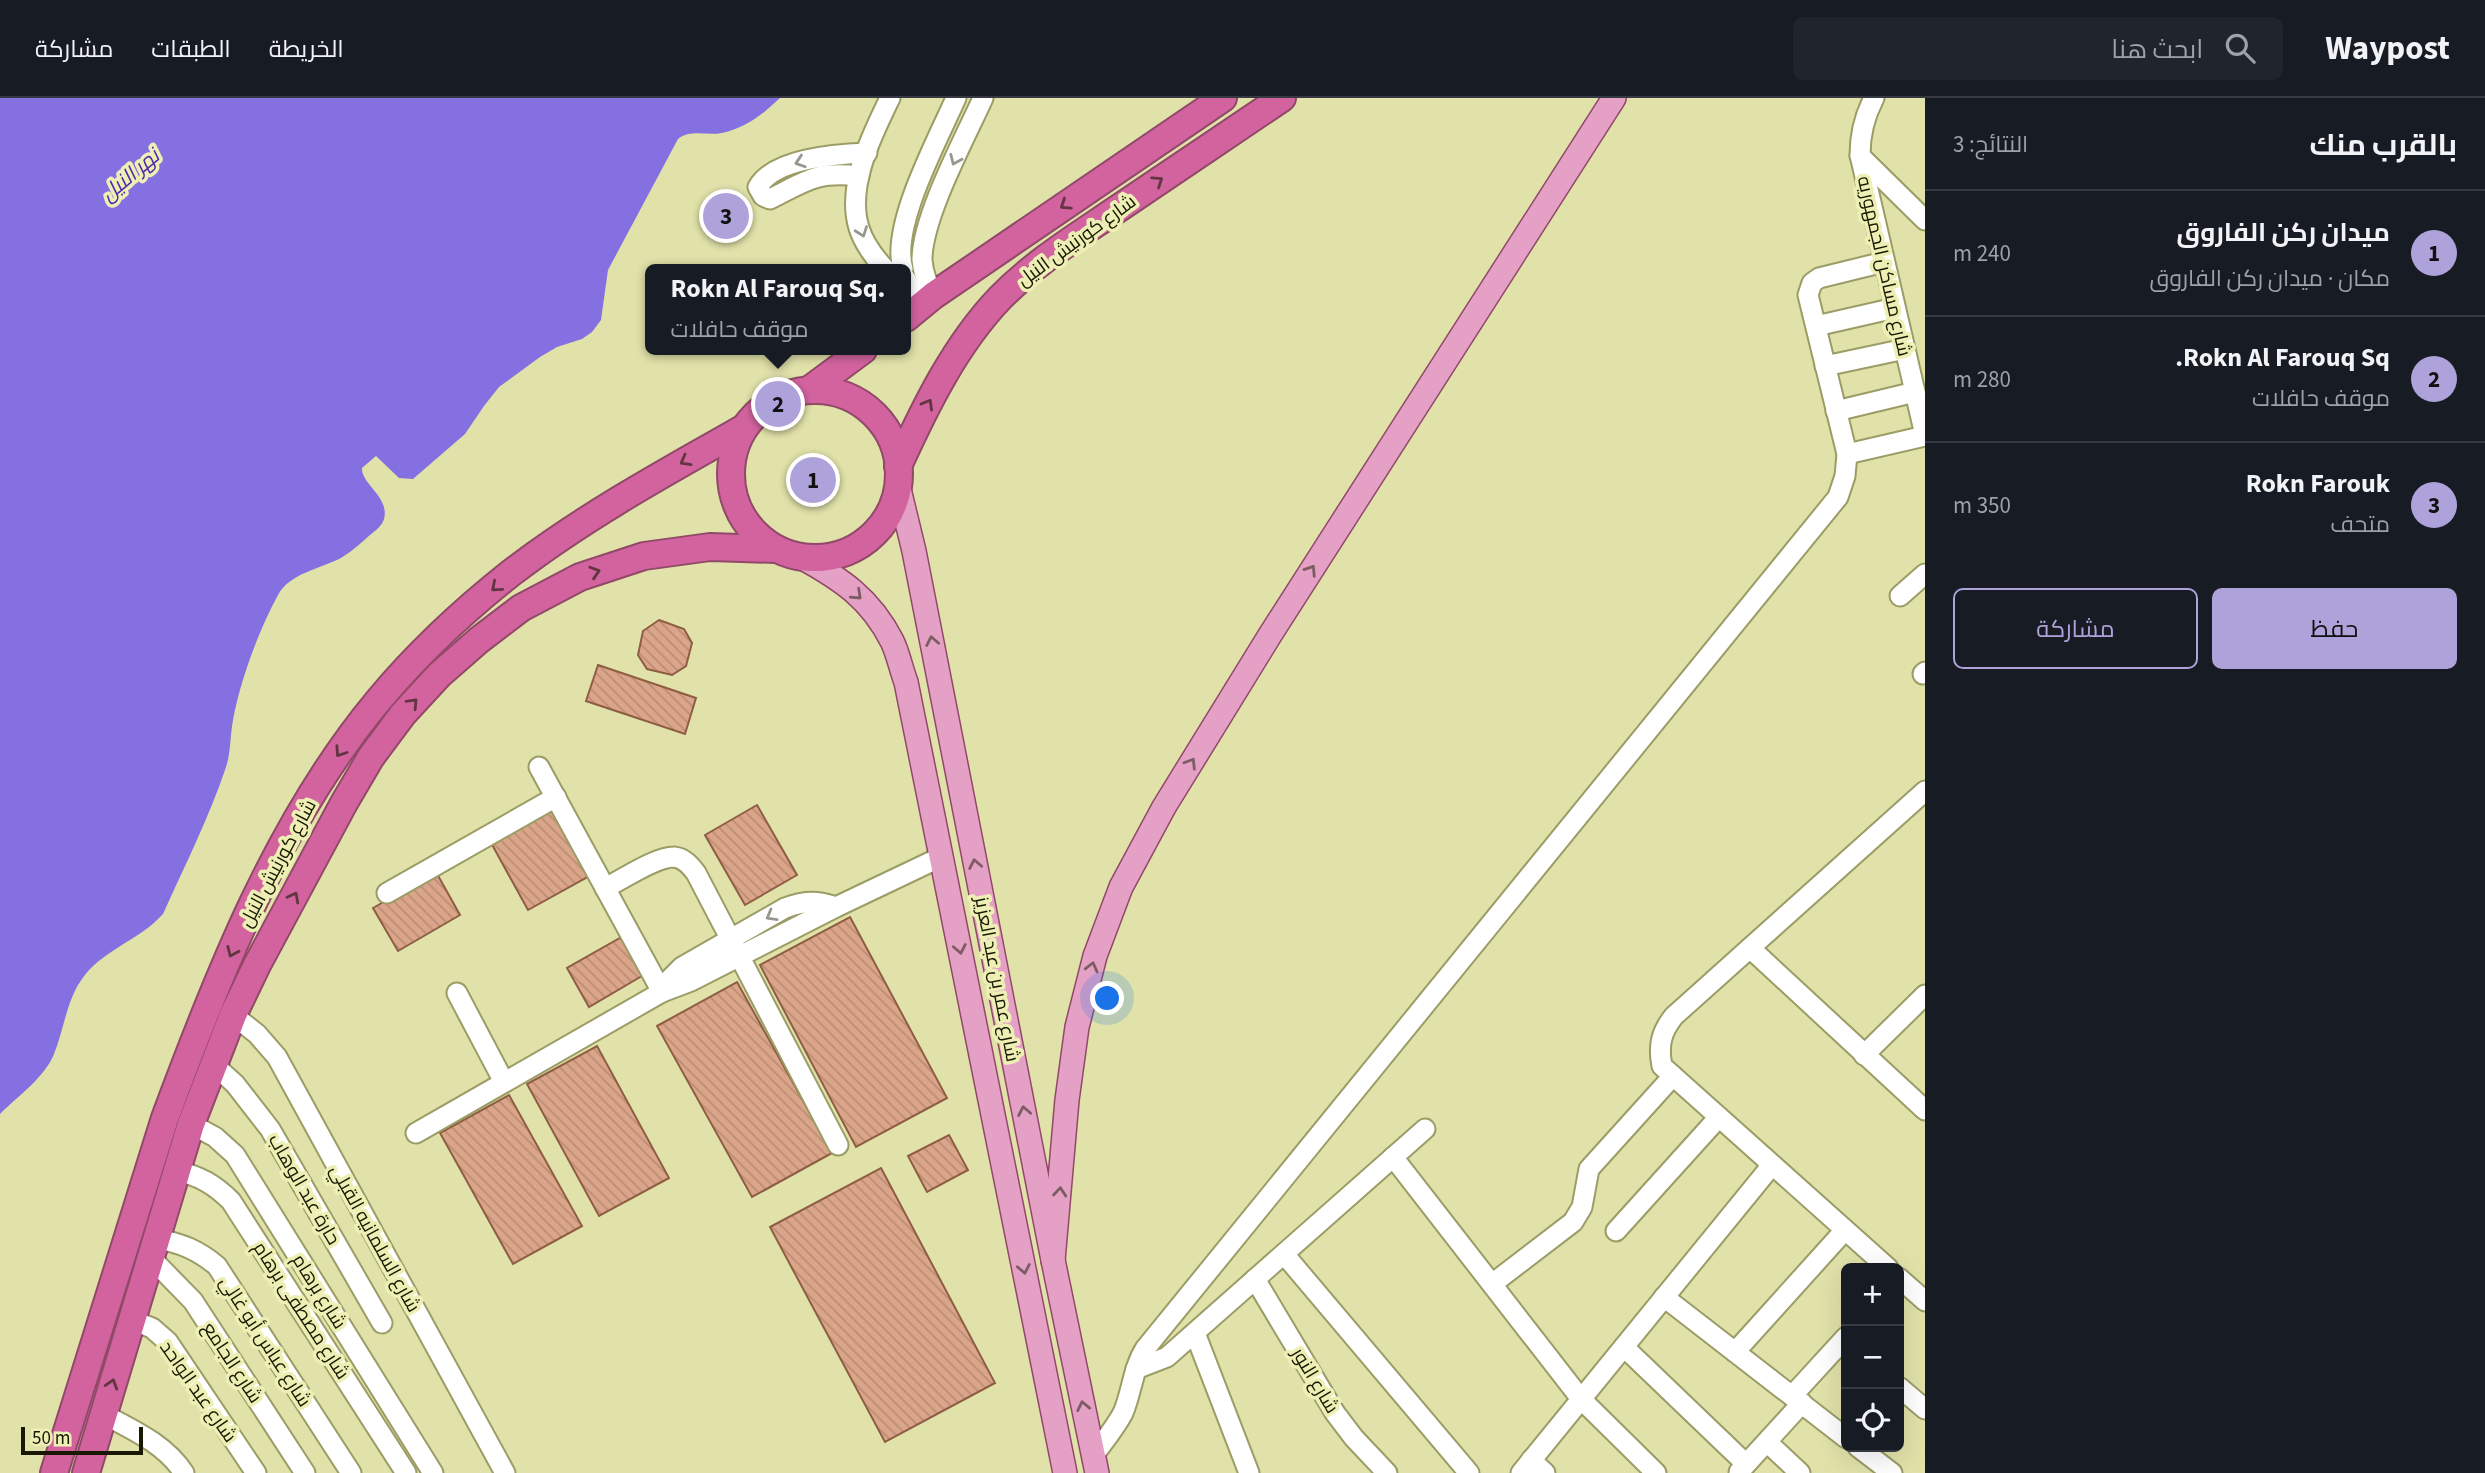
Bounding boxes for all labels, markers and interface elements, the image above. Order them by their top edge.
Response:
search box [1793,17,2283,80]
text: Waypost [2325,25,2450,72]
icon: search [2221,29,2259,67]
text: ابحث هنا [2111,31,2203,68]
text: مشاركة [35,32,113,67]
text: الطبقات [151,32,231,67]
text: الخريطة [269,32,344,67]
text: بالقرب منك [2309,124,2457,167]
text: النتائج: 3 [1953,128,2028,161]
water label: نهر النيل [94,140,168,208]
one-way arrow [949,153,963,166]
one-way arrow [794,154,806,168]
street label: شارع مساكن الجمهوريه [1850,173,1917,359]
one-way arrow [1151,177,1164,190]
street label: شارع كورنيش النيل [1012,189,1142,294]
pin: 3 [703,190,749,242]
one-way arrow [1060,197,1073,210]
text: ميدان ركن الفاروق [2177,214,2390,251]
one-way arrow [854,226,868,238]
text: 240 m [1953,237,2011,270]
text: 1 [2428,237,2440,270]
text: مكان · ميدان ركن الفاروق [2150,262,2390,295]
popup [645,264,911,355]
text: Rokn Al Farouq Sq. [671,270,885,307]
text: موقف حافلات [671,313,809,346]
text: Rokn Al Farouq Sq. [2175,339,2390,376]
text: 280 m [1953,363,2011,396]
text: 2 [2428,363,2440,396]
pin: 2 [755,378,801,430]
text: موقف حافلات [2252,382,2390,415]
one-way arrow [920,399,933,412]
one-way arrow [679,453,692,466]
pin: 1 [790,454,836,506]
text: Rokn Farouk [2246,465,2390,502]
text: 350 m [1953,489,2011,522]
text: 3 [2428,489,2440,522]
text: متحف [2330,508,2390,541]
one-way arrow [1303,565,1316,578]
one-way arrow [589,566,601,580]
one-way arrow [491,579,504,591]
one-way arrow [849,586,862,599]
button: مشاركة [1953,588,2198,669]
button: حفظ [2212,588,2457,669]
one-way arrow [925,635,940,647]
one-way arrow [404,698,417,711]
one-way arrow [336,744,348,757]
one-way arrow [1182,758,1195,771]
street label: شارع كورنيش النيل [233,795,323,932]
one-way arrow [969,858,984,870]
one-way arrow [286,891,299,904]
street label: شارع عمر بن عبد العزيز [967,893,1026,1064]
one-way arrow [766,908,779,921]
one-way arrow [951,943,966,955]
one-way arrow [226,944,240,957]
one-way arrow [1084,961,1098,973]
your location [1090,981,1124,1015]
one-way arrow [1017,1105,1032,1117]
street label: حارة عبد الوهاب [261,1129,346,1250]
street label: شارع السلمانيه القبلي [323,1160,427,1317]
one-way arrow [1052,1186,1067,1197]
street label: شارع مصطفى برهام [246,1237,355,1385]
street label: شارع برهام [285,1249,352,1335]
one-way arrow [1016,1263,1031,1275]
map controls [1841,1263,1904,1452]
button: + [1841,1263,1904,1326]
street label: شارع عباس أبو غالي [212,1271,317,1413]
street label: شارع الجامع [195,1317,268,1409]
button: − [1841,1326,1904,1389]
street label: شارع عبد الواحد [153,1336,243,1448]
street label: شارع النور [1284,1342,1345,1419]
one-way arrow [104,1378,119,1390]
button: locate [1841,1389,1904,1452]
one-way arrow [1077,1400,1092,1412]
scale bar [21,1424,144,1456]
text: 50 m [32,1425,70,1452]

